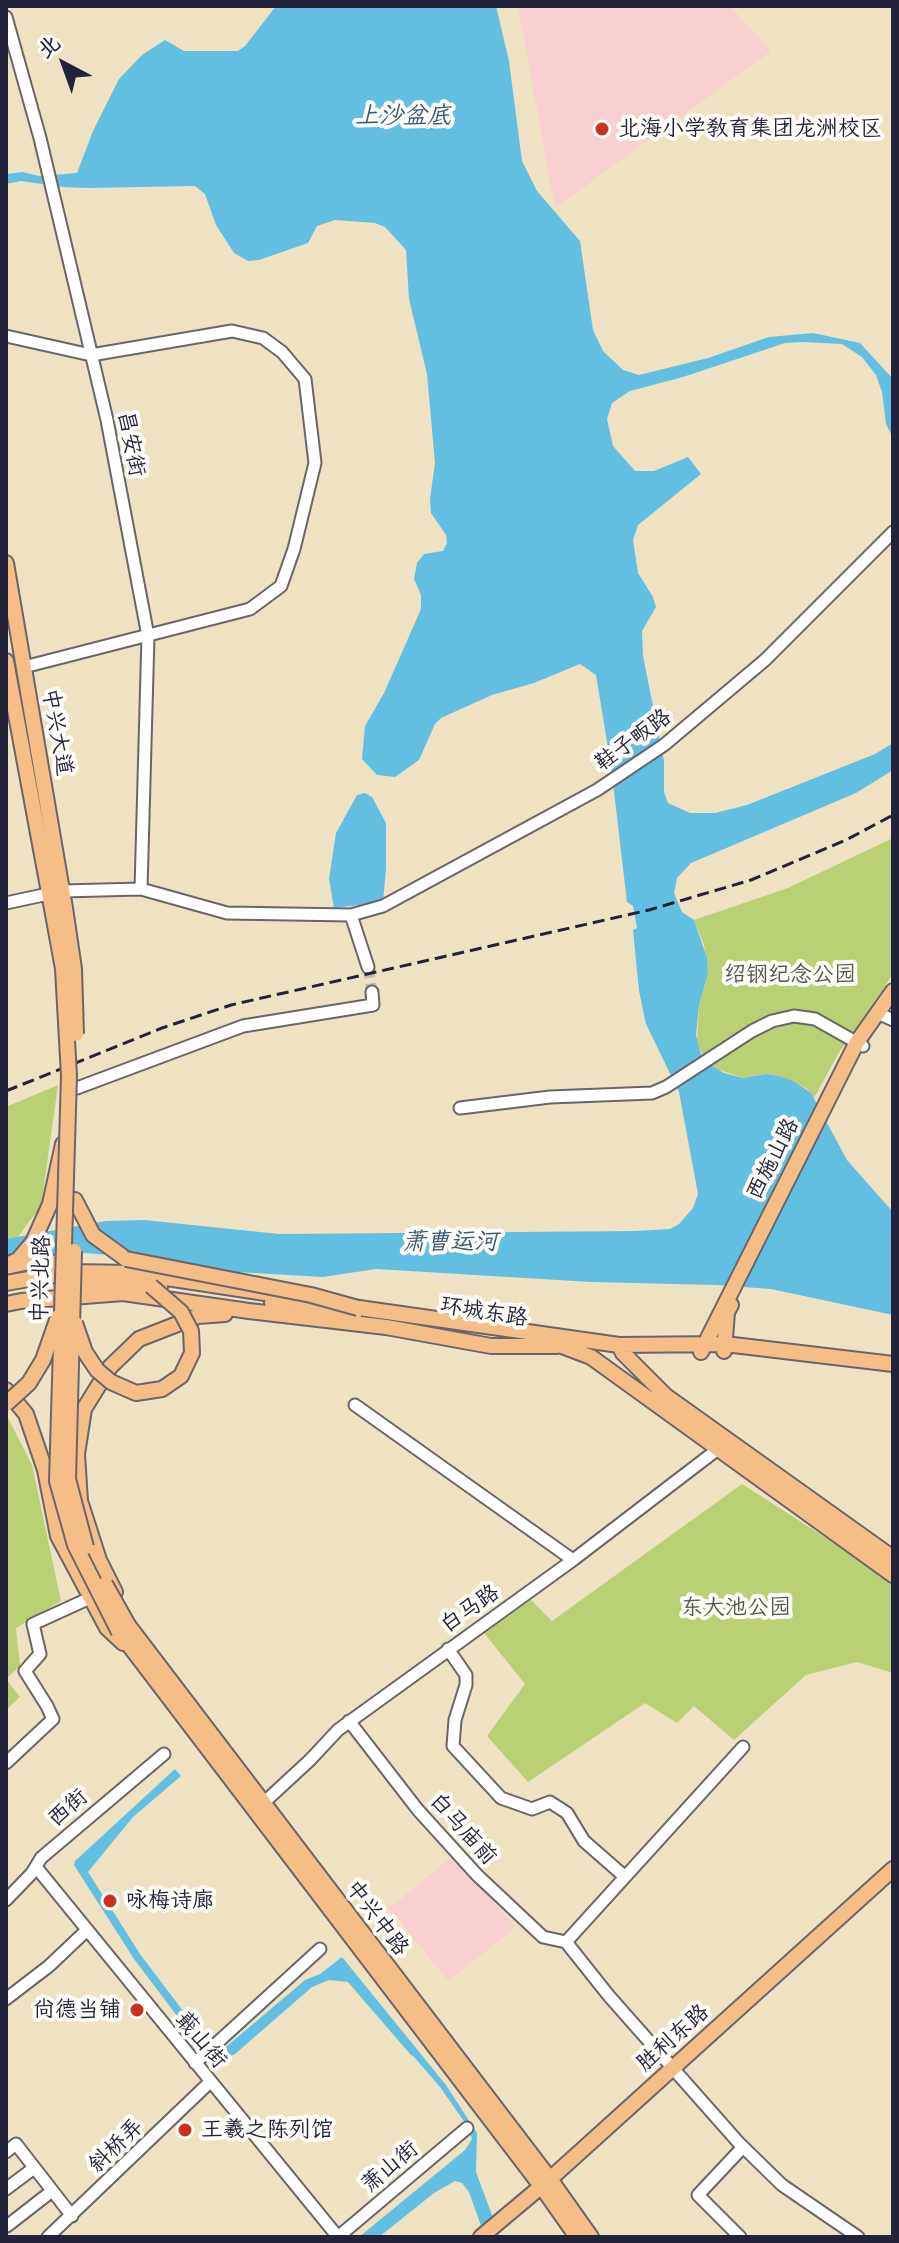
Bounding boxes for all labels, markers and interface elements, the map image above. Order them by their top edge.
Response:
north arrow [24,24,104,104]
text: 北 [31,28,66,64]
water label: 上沙盆底 [355,102,451,130]
place label: 北海小学教育集团龙洲校区 [618,116,882,142]
marker: 北海小学教育集团龙洲校区 [593,120,611,138]
street label: 昌安街 [112,409,150,479]
street label: 中兴大道 [36,686,78,778]
street label: 鞋子畈路 [590,703,676,777]
park label: 绍钢纪念公园 [724,962,856,988]
street label: 西施山路 [741,1114,805,1204]
water label: 萧曹运河 [402,1228,498,1256]
street label: 中兴北路 [26,1235,56,1323]
street label: 环城东路 [438,1292,530,1332]
street label: 白马路 [435,1579,505,1639]
park label: 东大池公园 [681,1595,791,1621]
street label: 西街 [43,1784,93,1832]
street label: 白马庙前 [424,1787,502,1871]
street label: 中兴中路 [340,1875,414,1961]
place label: 咏梅诗廊 [126,1888,214,1914]
marker: 咏梅诗廊 [101,1892,119,1910]
place label: 尚德当铺 [33,1997,121,2023]
street label: 胜利东路 [631,1999,715,2077]
marker: 尚德当铺 [128,2001,146,2019]
street label: 蕺山街 [170,2006,232,2074]
street label: 斜桥弄 [83,2114,149,2178]
place label: 王羲之陈列馆 [201,2117,333,2143]
marker: 王羲之陈列馆 [176,2121,194,2139]
street label: 萧山街 [356,2136,424,2198]

